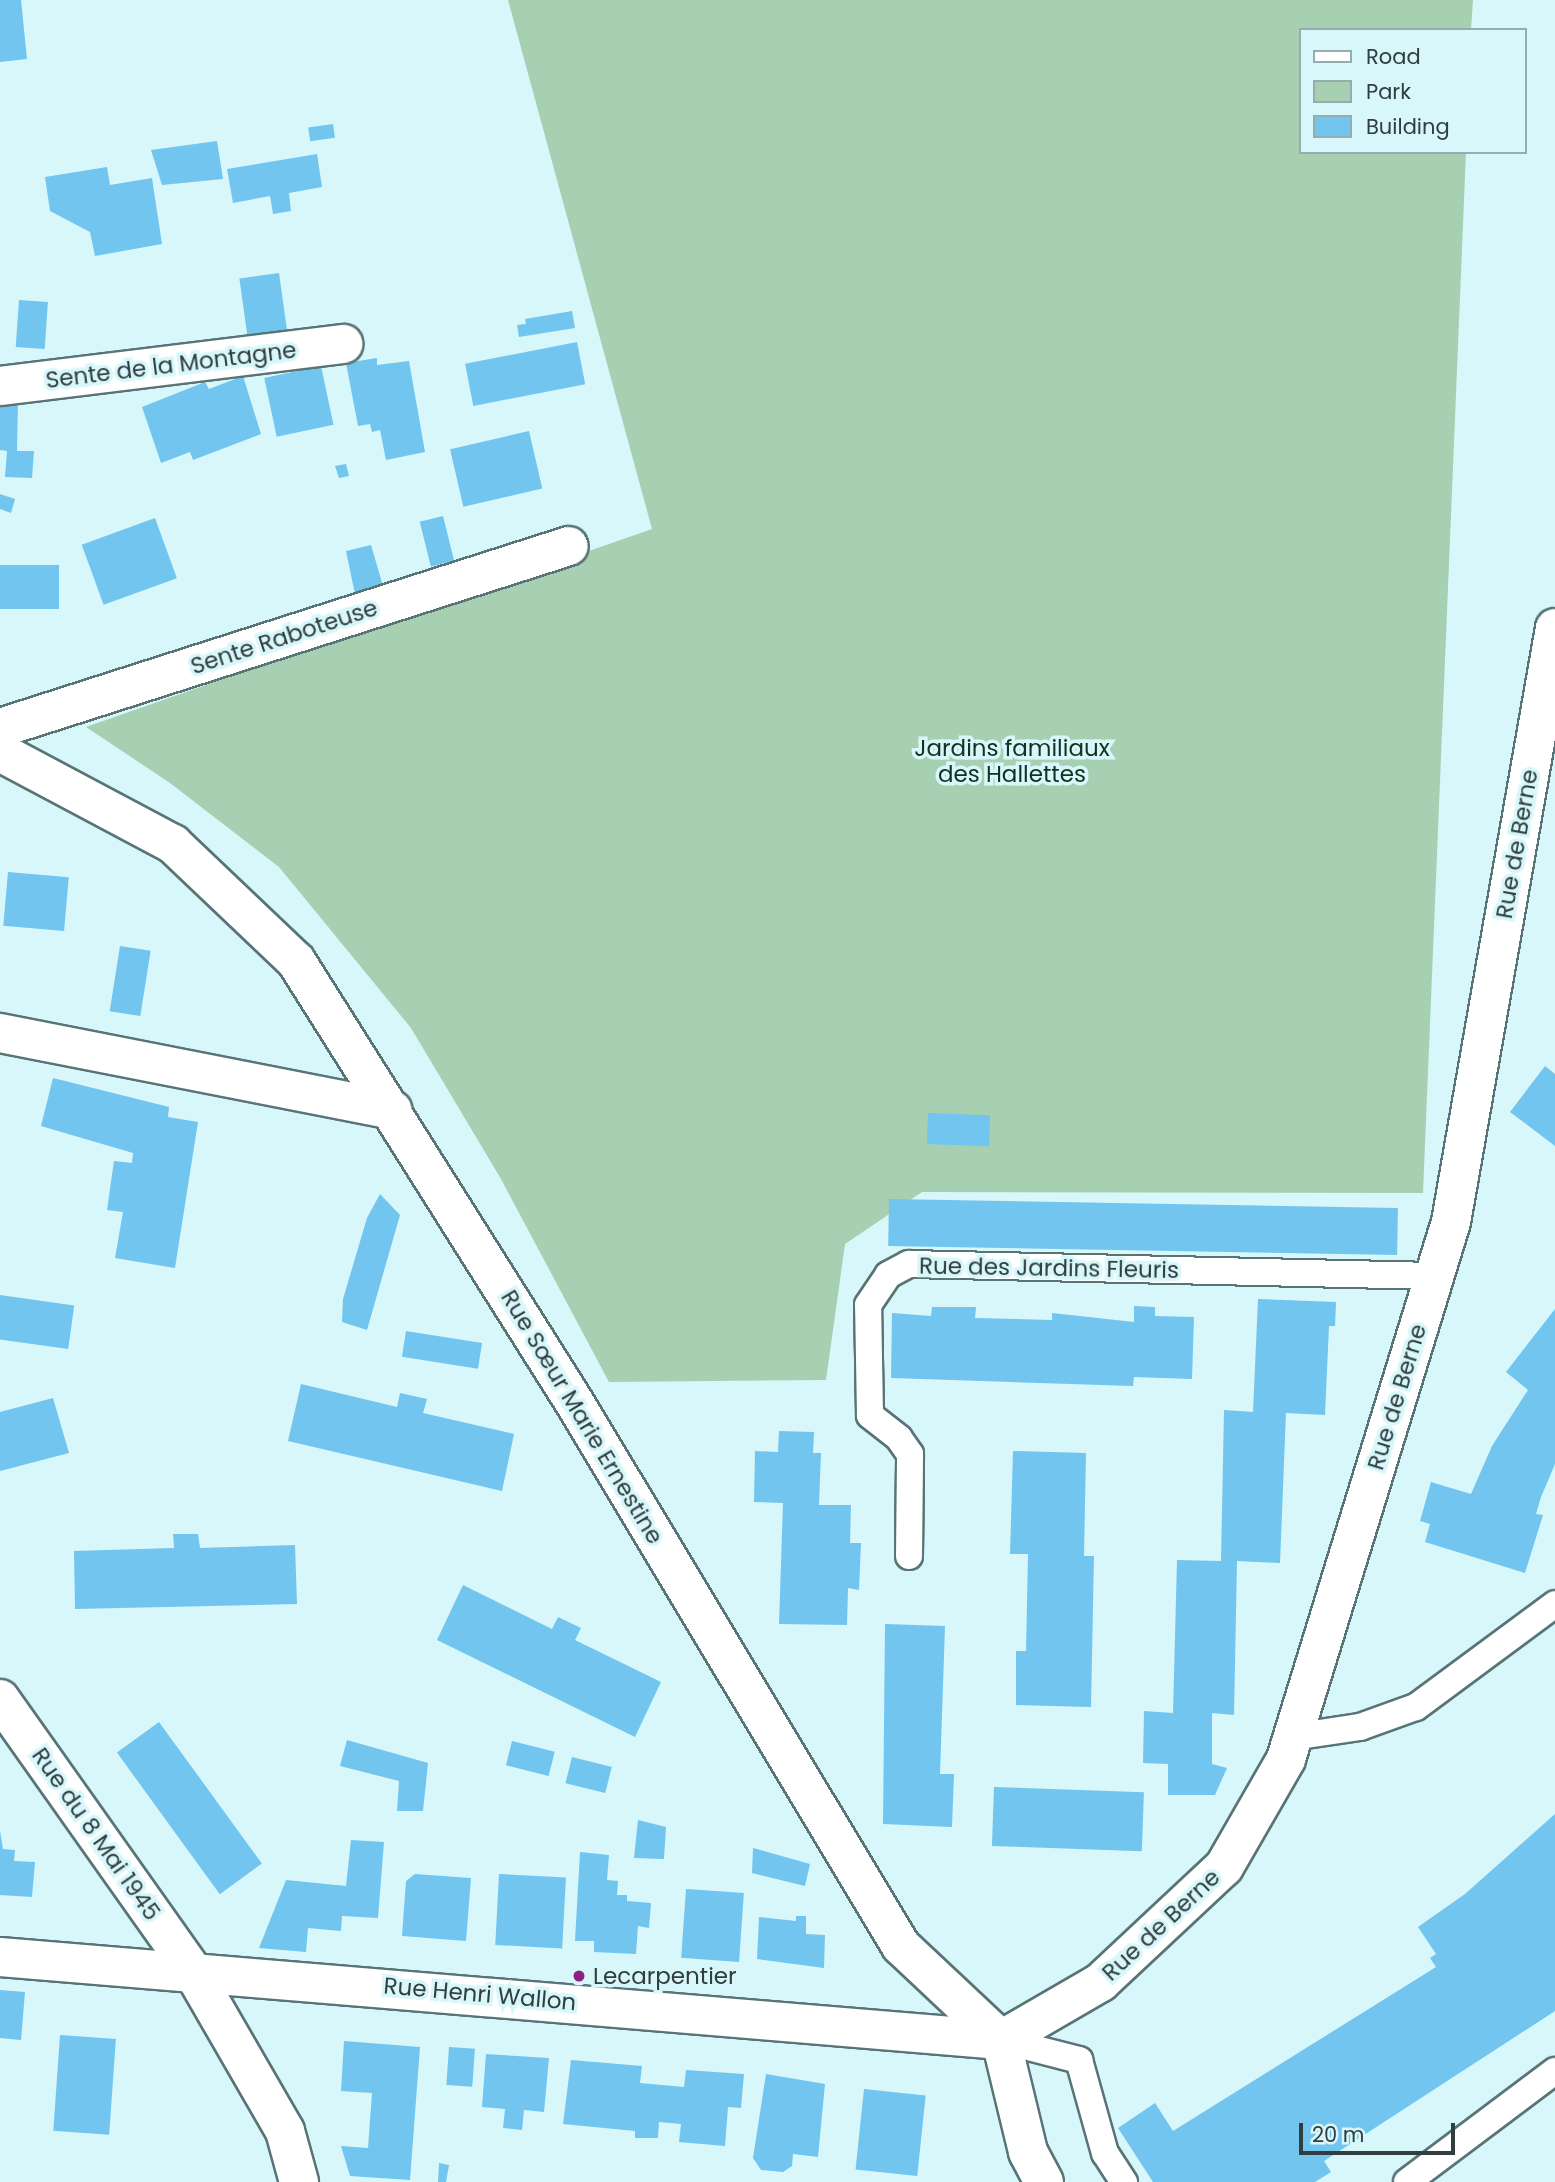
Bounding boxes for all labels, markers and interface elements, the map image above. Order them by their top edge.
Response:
legend [1300,28,1527,154]
text: Road [1366,42,1421,71]
text: Park [1366,77,1411,106]
text: Building [1366,112,1450,141]
street label: Sente de la Montagne [44,336,298,394]
street label: Sente Raboteuse [187,594,381,680]
park label: Jardins familiaux des Hallettes [914,734,1110,788]
street label: Rue de Berne [1490,767,1544,921]
street label: Rue des Jardins Fleuris [919,1252,1179,1284]
street label: Rue Sœur Marie Ernestine [495,1285,669,1549]
street label: Rue de Berne [1362,1321,1432,1473]
street label: Rue du 8 Mai 1945 [26,1742,166,1926]
street label: Rue de Berne [1096,1863,1226,1987]
place label: Lecarpentier [593,1962,737,1990]
marker: Lecarpentier [571,1968,587,1984]
street label: Rue Henri Wallon [383,1972,577,2016]
scale bar [1303,2108,1459,2152]
text: 20 m [1312,2120,1365,2149]

